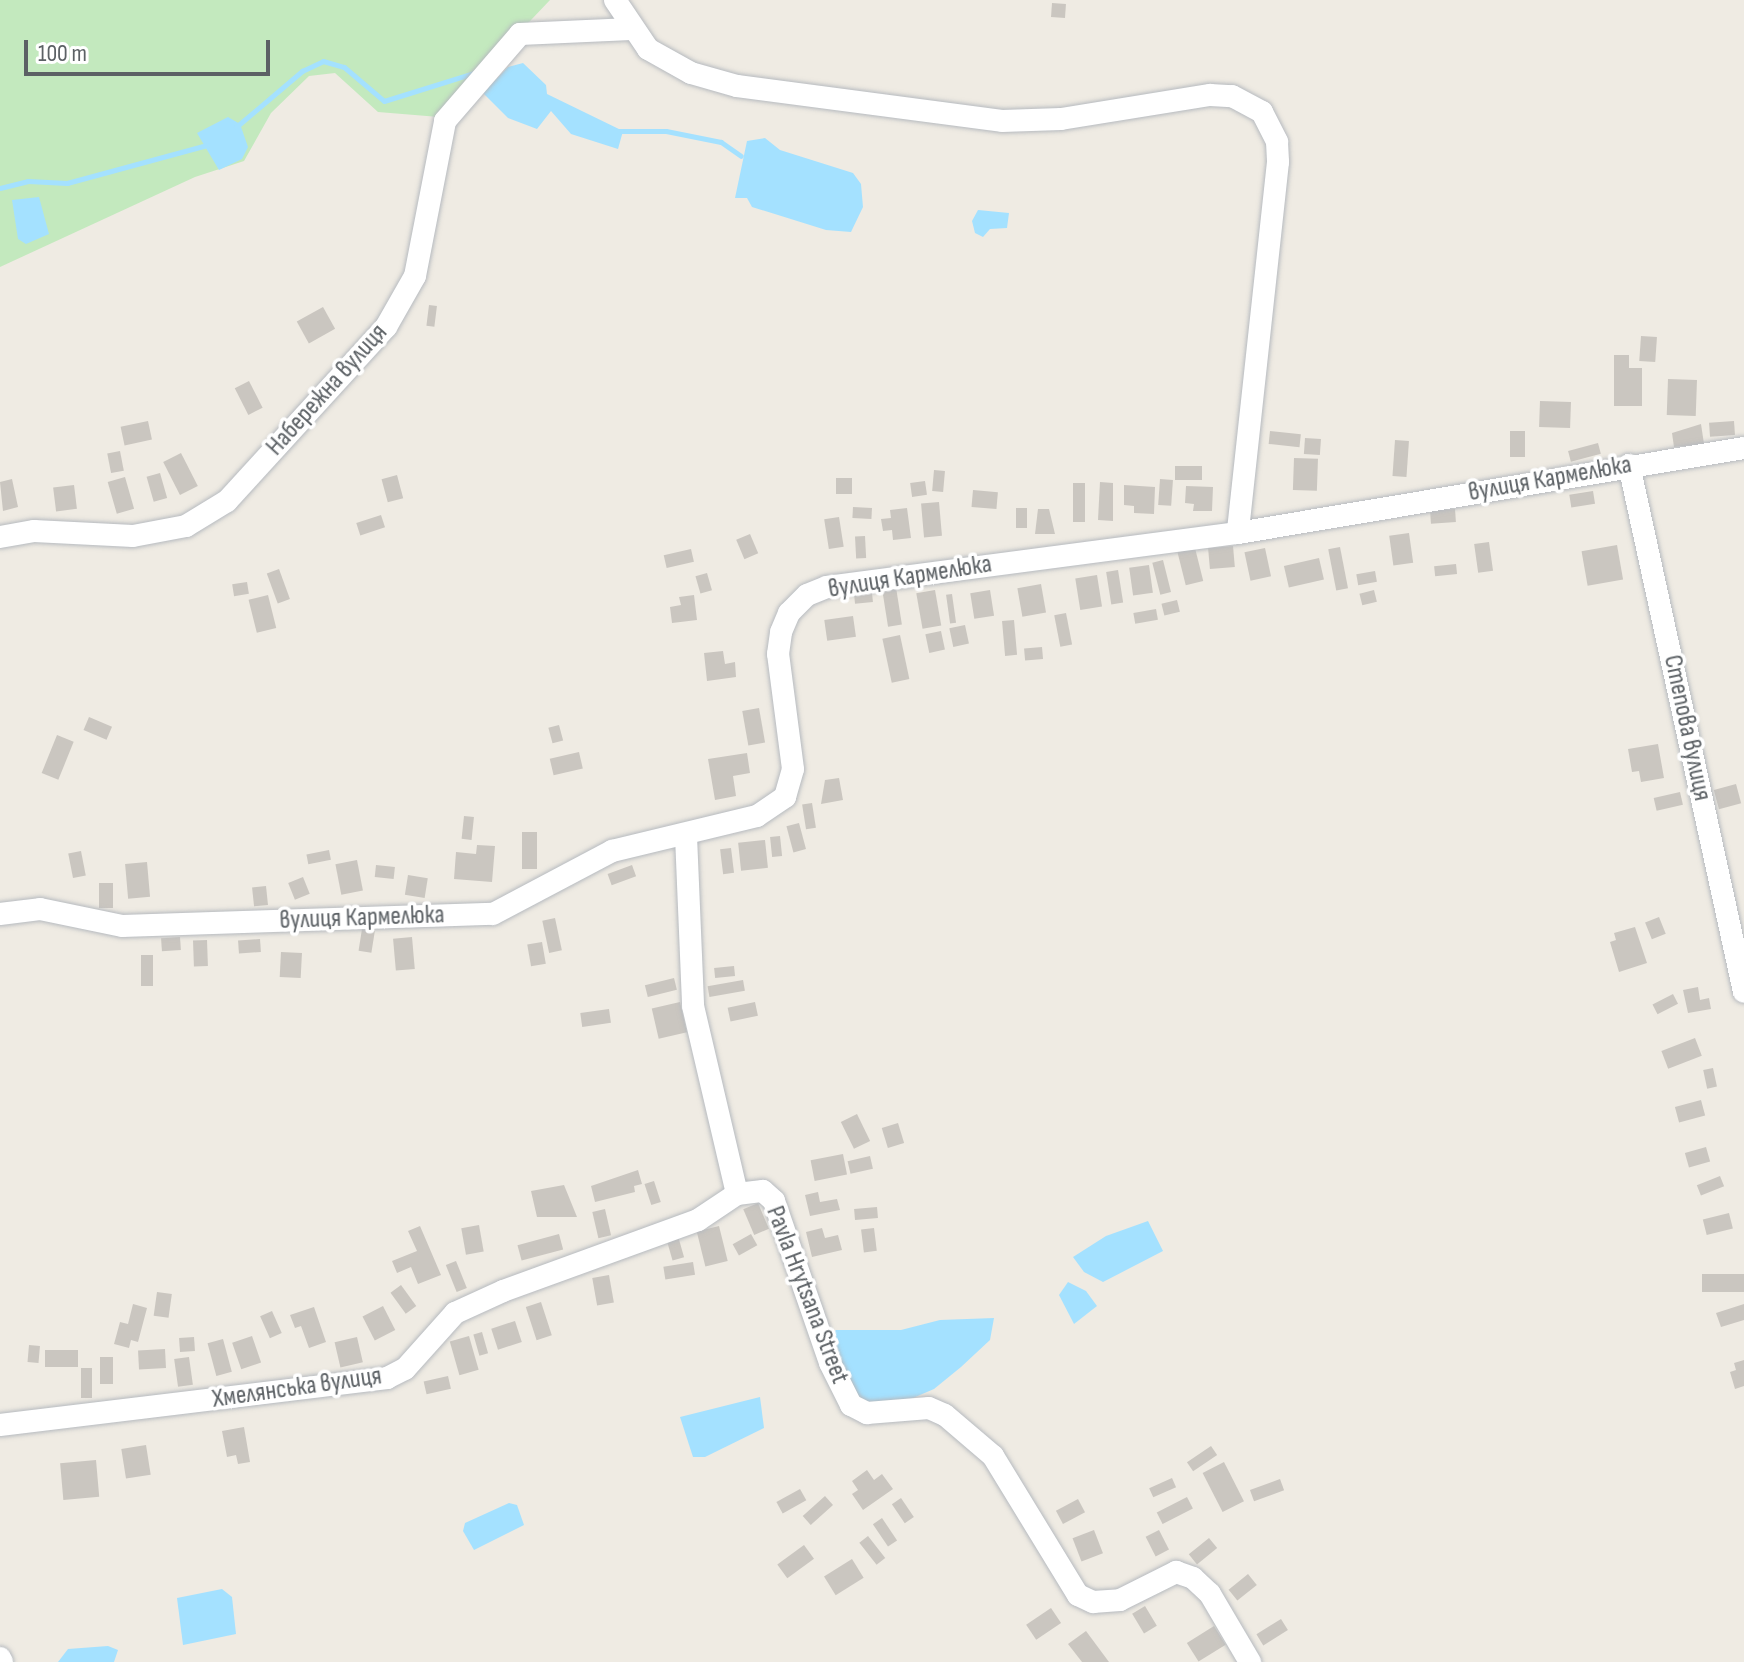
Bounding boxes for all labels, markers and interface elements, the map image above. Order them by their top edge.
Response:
scale bar [28,24,274,74]
text: 100 m [38,39,87,68]
street label: Набережна вулиця [260,318,394,462]
street label: вулиця Кармелюка [1466,449,1634,509]
street label: вулиця Кармелюка [826,549,994,605]
street label: Степова вулиця [1656,652,1718,804]
street label: вулиця Кармелюка [279,900,445,936]
street label: Pavla Hrytsana Street [759,1202,855,1388]
street label: Хмелянська вулиця [210,1361,384,1415]

